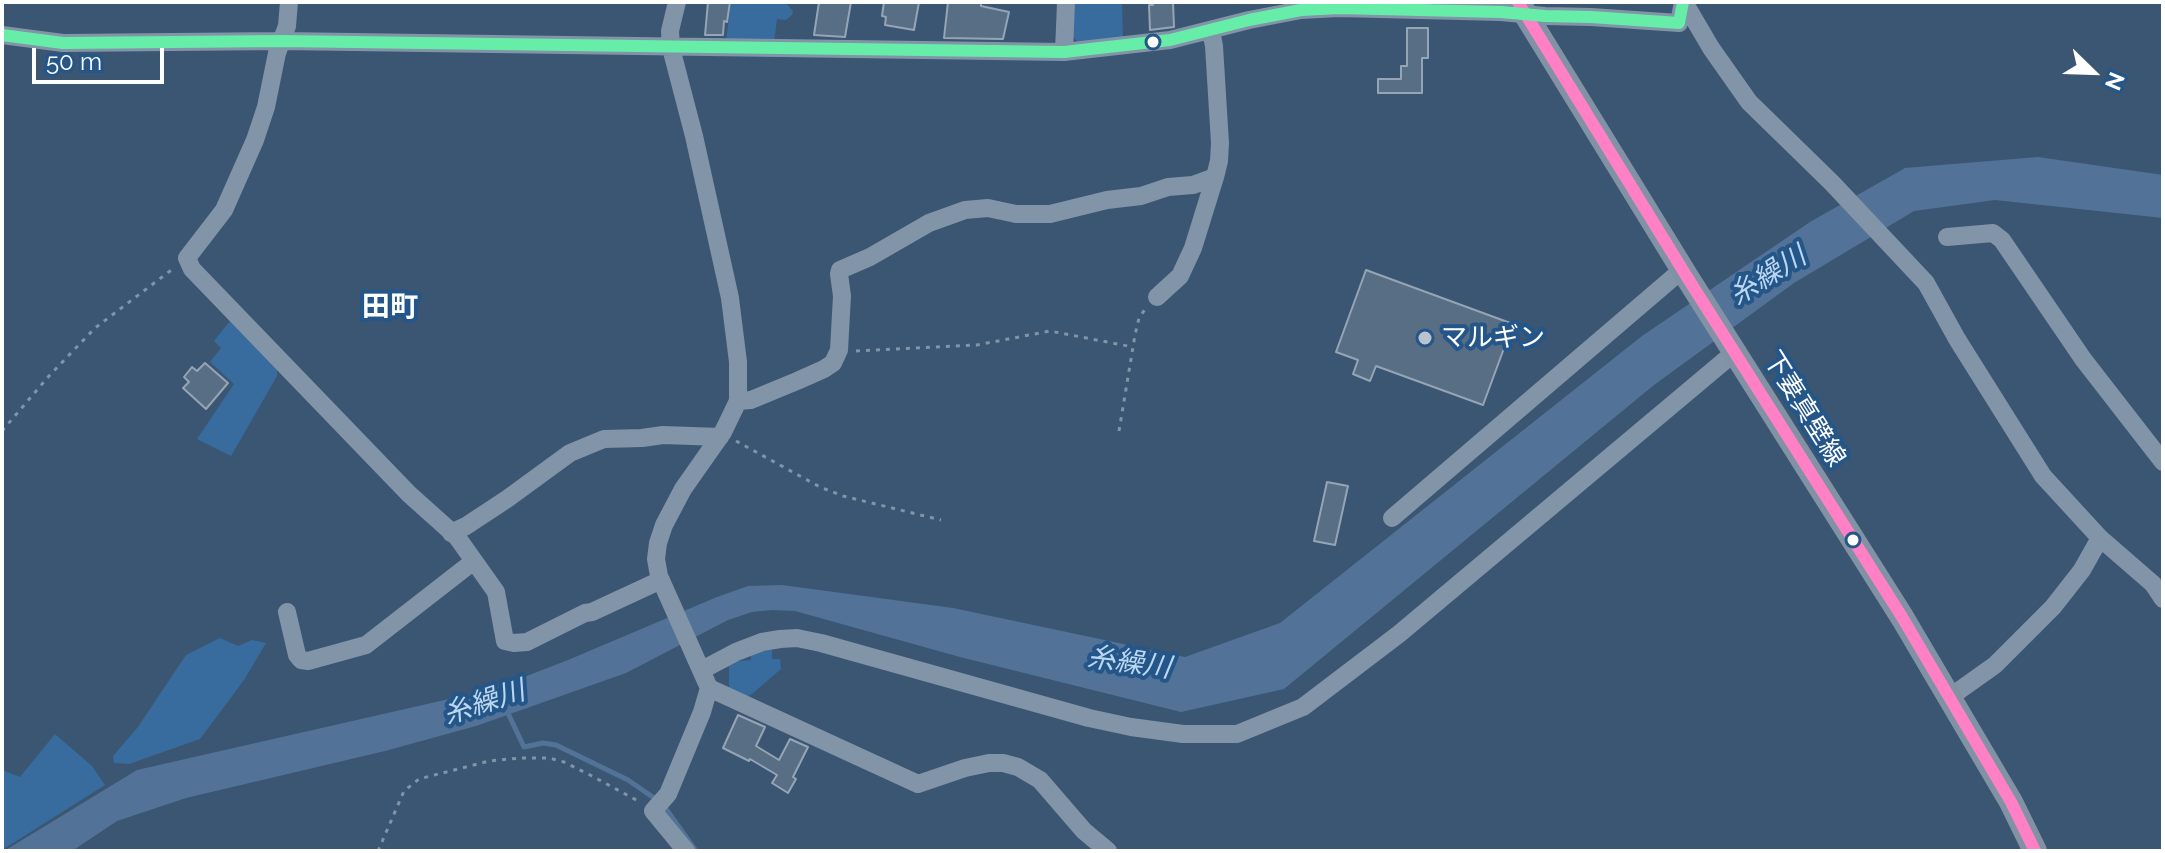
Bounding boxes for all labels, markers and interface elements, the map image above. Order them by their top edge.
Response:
scale bar [36,32,168,82]
north arrow [2053,32,2133,112]
unlabelled marker [1145,34,1161,50]
text: 50 m [46,47,102,76]
text: N [2100,69,2130,94]
water label: 糸繰川 [1723,239,1813,313]
district label: 田町 [362,291,418,325]
place label: マルギン [1441,322,1545,354]
marker: マルギン [1416,329,1434,347]
street label: 下妻真壁線 [1756,346,1852,472]
unlabelled marker [1845,532,1861,548]
water label: 糸繰川 [1085,641,1173,685]
water label: 糸繰川 [439,674,529,732]

